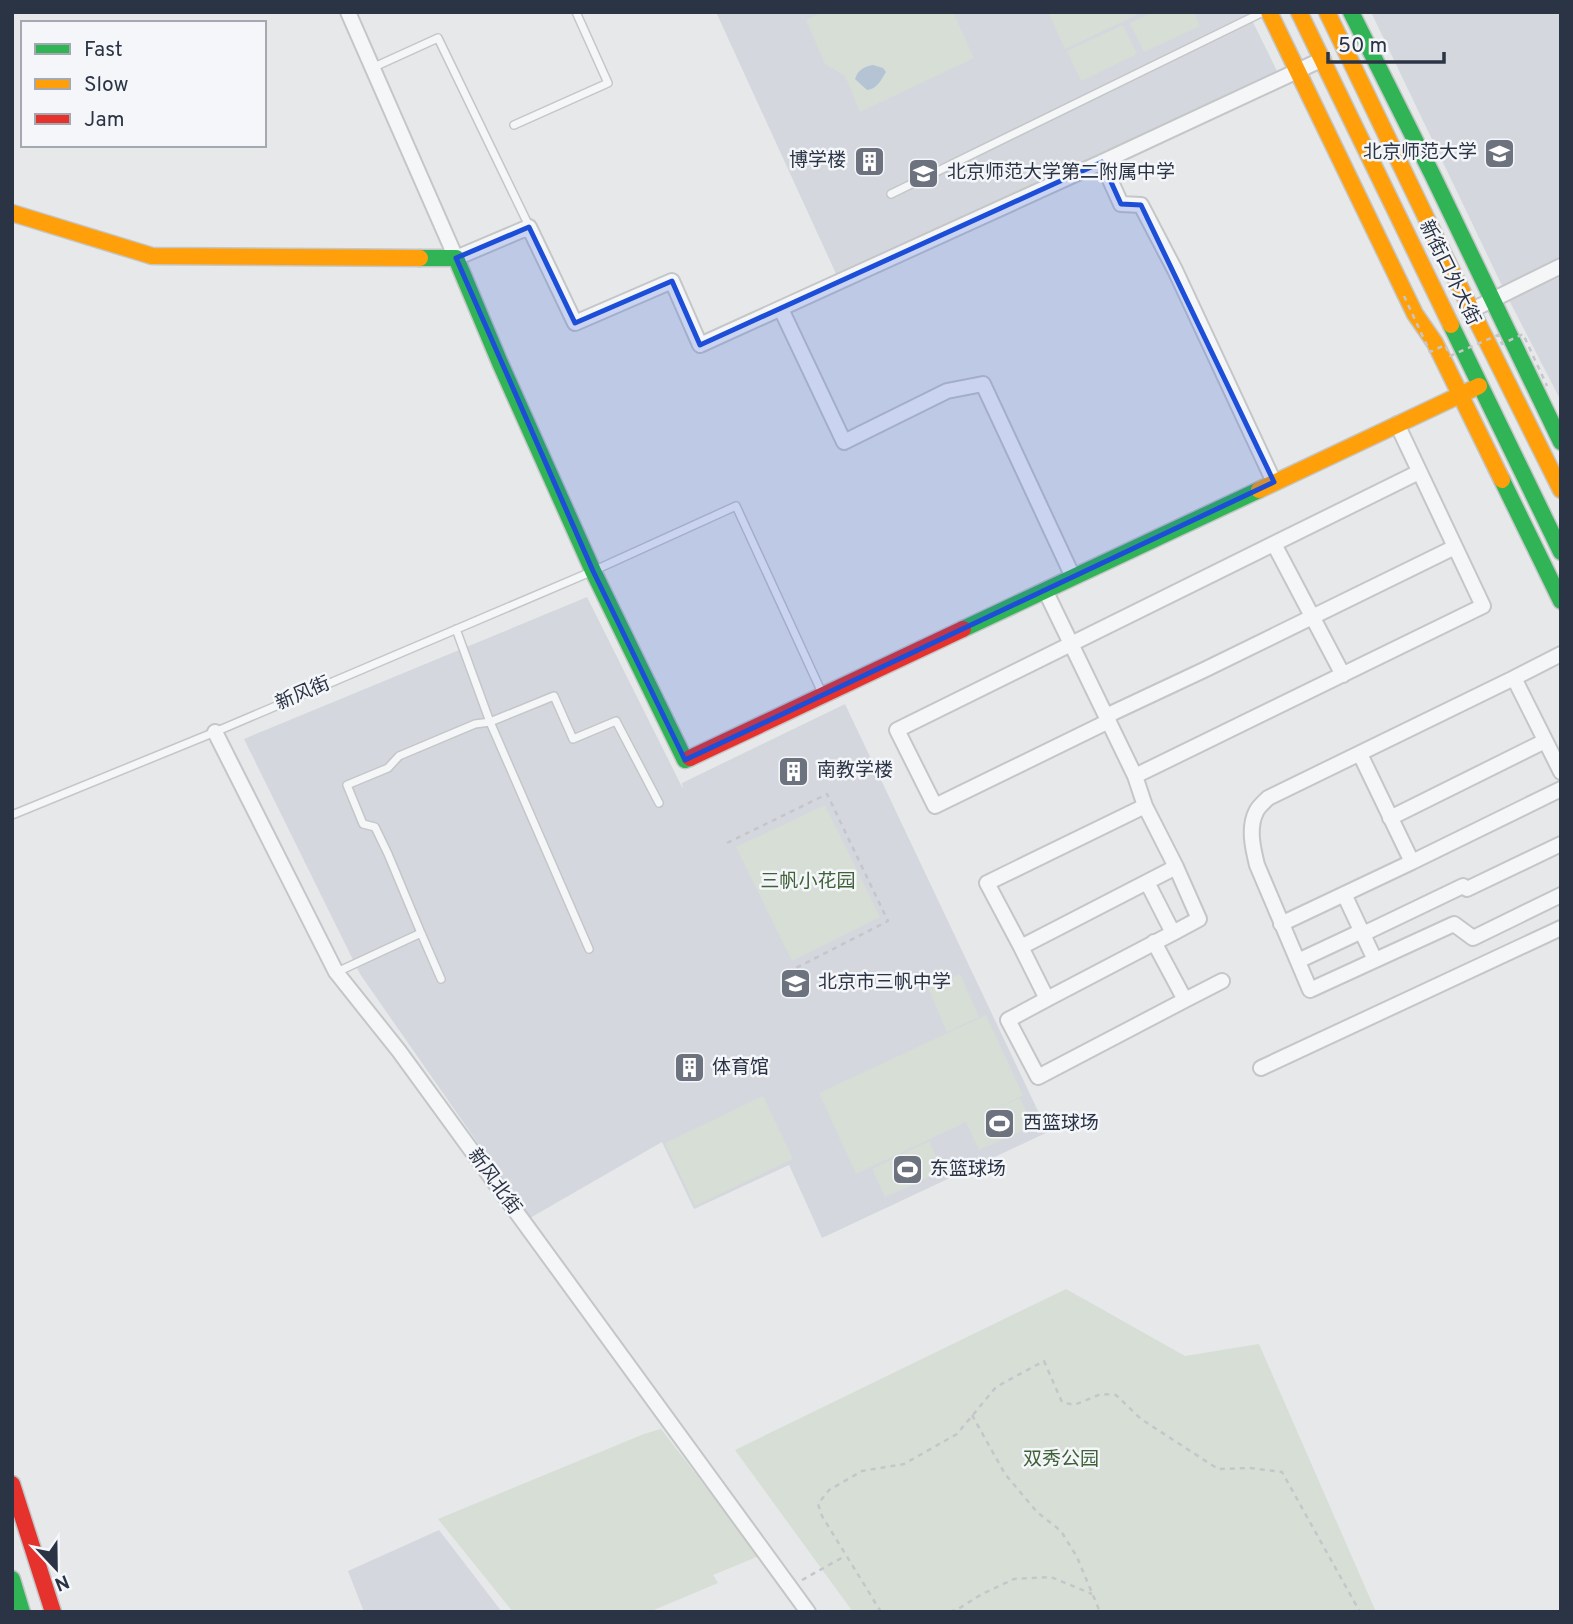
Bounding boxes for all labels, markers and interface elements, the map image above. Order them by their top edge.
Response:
legend [21,21,266,147]
scale bar [1328,21,1444,65]
text: 50 m [1338,33,1387,60]
text: Fast [84,37,123,64]
text: Slow [84,72,129,99]
text: Jam [84,107,125,134]
school or university icon: 北京师范大学 [1483,136,1517,170]
place label: 北京师范大学 [1363,141,1477,165]
building icon: 博学楼 [852,144,886,178]
place label: 博学楼 [789,149,846,173]
school or university icon: 北京师范大学第二附属中学 [907,156,941,190]
place label: 北京师范大学第二附属中学 [947,161,1175,185]
street label: 新街口外大街 [1413,217,1485,329]
street label: 新风街 [272,672,334,716]
building icon: 南教学楼 [777,754,811,788]
place label: 南教学楼 [817,759,893,783]
park label: 三帆小花园 [760,870,856,894]
school or university icon: 北京市三帆中学 [778,966,812,1000]
place label: 北京市三帆中学 [818,971,951,995]
building icon: 体育馆 [672,1051,706,1085]
place label: 体育馆 [712,1056,769,1080]
sports icon: 西篮球场 [983,1107,1017,1141]
place label: 西篮球场 [1023,1112,1099,1136]
street label: 新风北街 [462,1144,526,1220]
sports icon: 东篮球场 [890,1153,924,1187]
place label: 东篮球场 [930,1158,1006,1182]
park label: 双秀公园 [1023,1448,1099,1472]
north arrow [21,1533,91,1603]
text: N [51,1568,72,1596]

